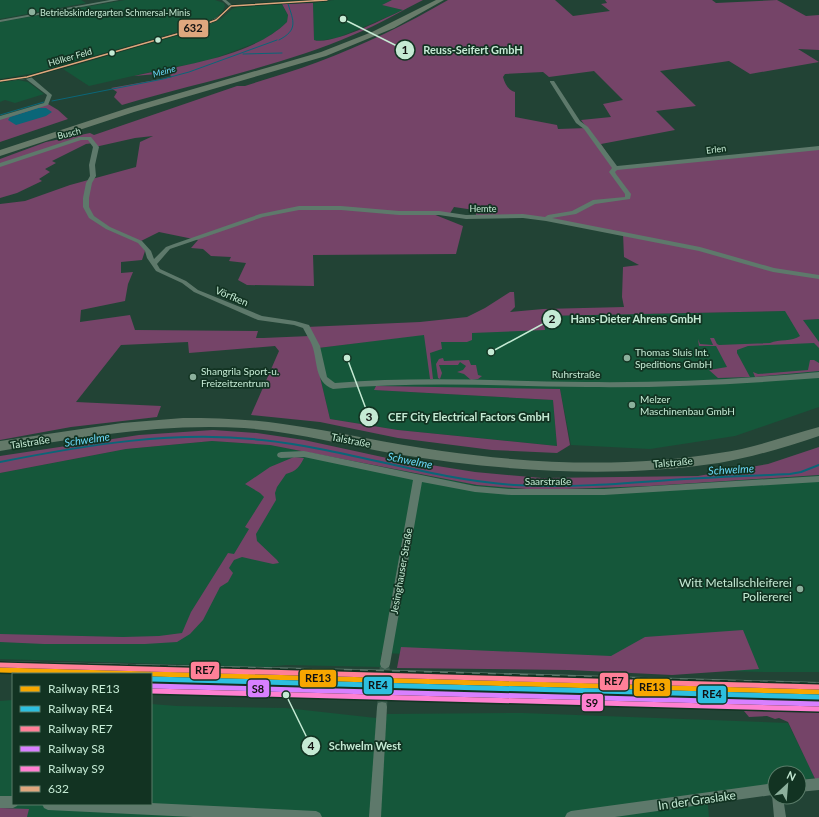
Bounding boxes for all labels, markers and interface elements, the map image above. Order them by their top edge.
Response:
marker: Betriebskindergarten Schmersal-Minis [27,7,37,17]
place label: Betriebskindergarten Schmersal-Minis [40,7,190,18]
line badge: 632 [178,19,209,38]
text: 632 [183,21,203,34]
unlabelled marker [153,35,163,45]
callout: Reuss-Seifert GmbH [395,38,531,61]
text: 1 [402,42,409,57]
text: Reuss-Seifert GmbH [423,43,523,56]
street label: Hölker Feld [47,46,93,68]
unlabelled marker [107,48,117,58]
water label: Meine [151,63,177,79]
street label: Busch [56,125,82,141]
street label: Erlen [705,142,727,156]
street label: Hemte [470,203,497,214]
street label: Vörfken [214,284,250,308]
callout: Hans-Dieter Ahrens GmbH [542,308,710,331]
text: 2 [549,311,556,326]
text: Hans-Dieter Ahrens GmbH [570,312,702,325]
place label: Thomas Sluis Int. Speditions GmbH [635,346,712,370]
marker: Thomas Sluis Int. Speditions GmbH [622,353,632,363]
place label: Shangrila Sport-u. Freizeitzentrum [201,365,279,389]
street label: Ruhrstraße [552,368,600,380]
marker: Shangrila Sport-u. Freizeitzentrum [188,372,198,382]
place label: Melzer Maschinenbau GmbH [640,393,735,417]
marker: Melzer Maschinenbau GmbH [627,400,637,410]
callout: CEF City Electrical Factors GmbH [359,406,558,429]
text: 3 [366,409,373,424]
text: CEF City Electrical Factors GmbH [388,410,550,423]
water label: Schwelme [63,429,111,449]
street label: Talstraße [330,430,372,450]
street label: Talstraße [9,433,51,451]
water label: Schwelme [386,449,434,471]
street label: Talstraße [653,454,693,470]
water label: Schwelme [708,461,754,477]
street label: Saarstraße [525,475,571,487]
street label: Jesinghauser Straße [388,527,414,615]
place label: Witt Metallschleiferei Poliererei [679,575,792,604]
marker: Witt Metallschleiferei Poliererei [795,584,805,594]
line badge: RE7 [190,661,220,680]
text: RE7 [195,663,215,676]
line badge: RE13 [299,669,337,688]
text: RE13 [305,671,331,684]
line badge: RE7 [599,672,629,691]
legend [12,673,152,805]
text: RE7 [604,674,624,687]
line badge: RE4 [363,676,393,695]
text: RE4 [368,678,389,691]
line badge: RE13 [633,678,671,697]
line badge: S8 [247,679,270,698]
text: RE13 [639,680,665,693]
text: Railway RE13 [48,681,120,696]
text: S8 [252,682,264,695]
line badge: RE4 [697,685,727,704]
text: RE4 [702,687,723,700]
line badge: S9 [581,693,604,712]
text: S9 [586,696,598,709]
text: Railway RE4 [48,701,113,716]
text: Railway RE7 [48,721,113,736]
callout: Schwelm West [301,735,409,758]
text: 4 [308,738,315,753]
text: Schwelm West [329,739,402,752]
text: Railway S8 [48,741,105,756]
text: Railway S9 [48,761,105,776]
north arrow [767,765,807,805]
text: N [785,768,798,783]
text: 632 [48,781,69,796]
street label: In der Graslake [657,787,737,813]

